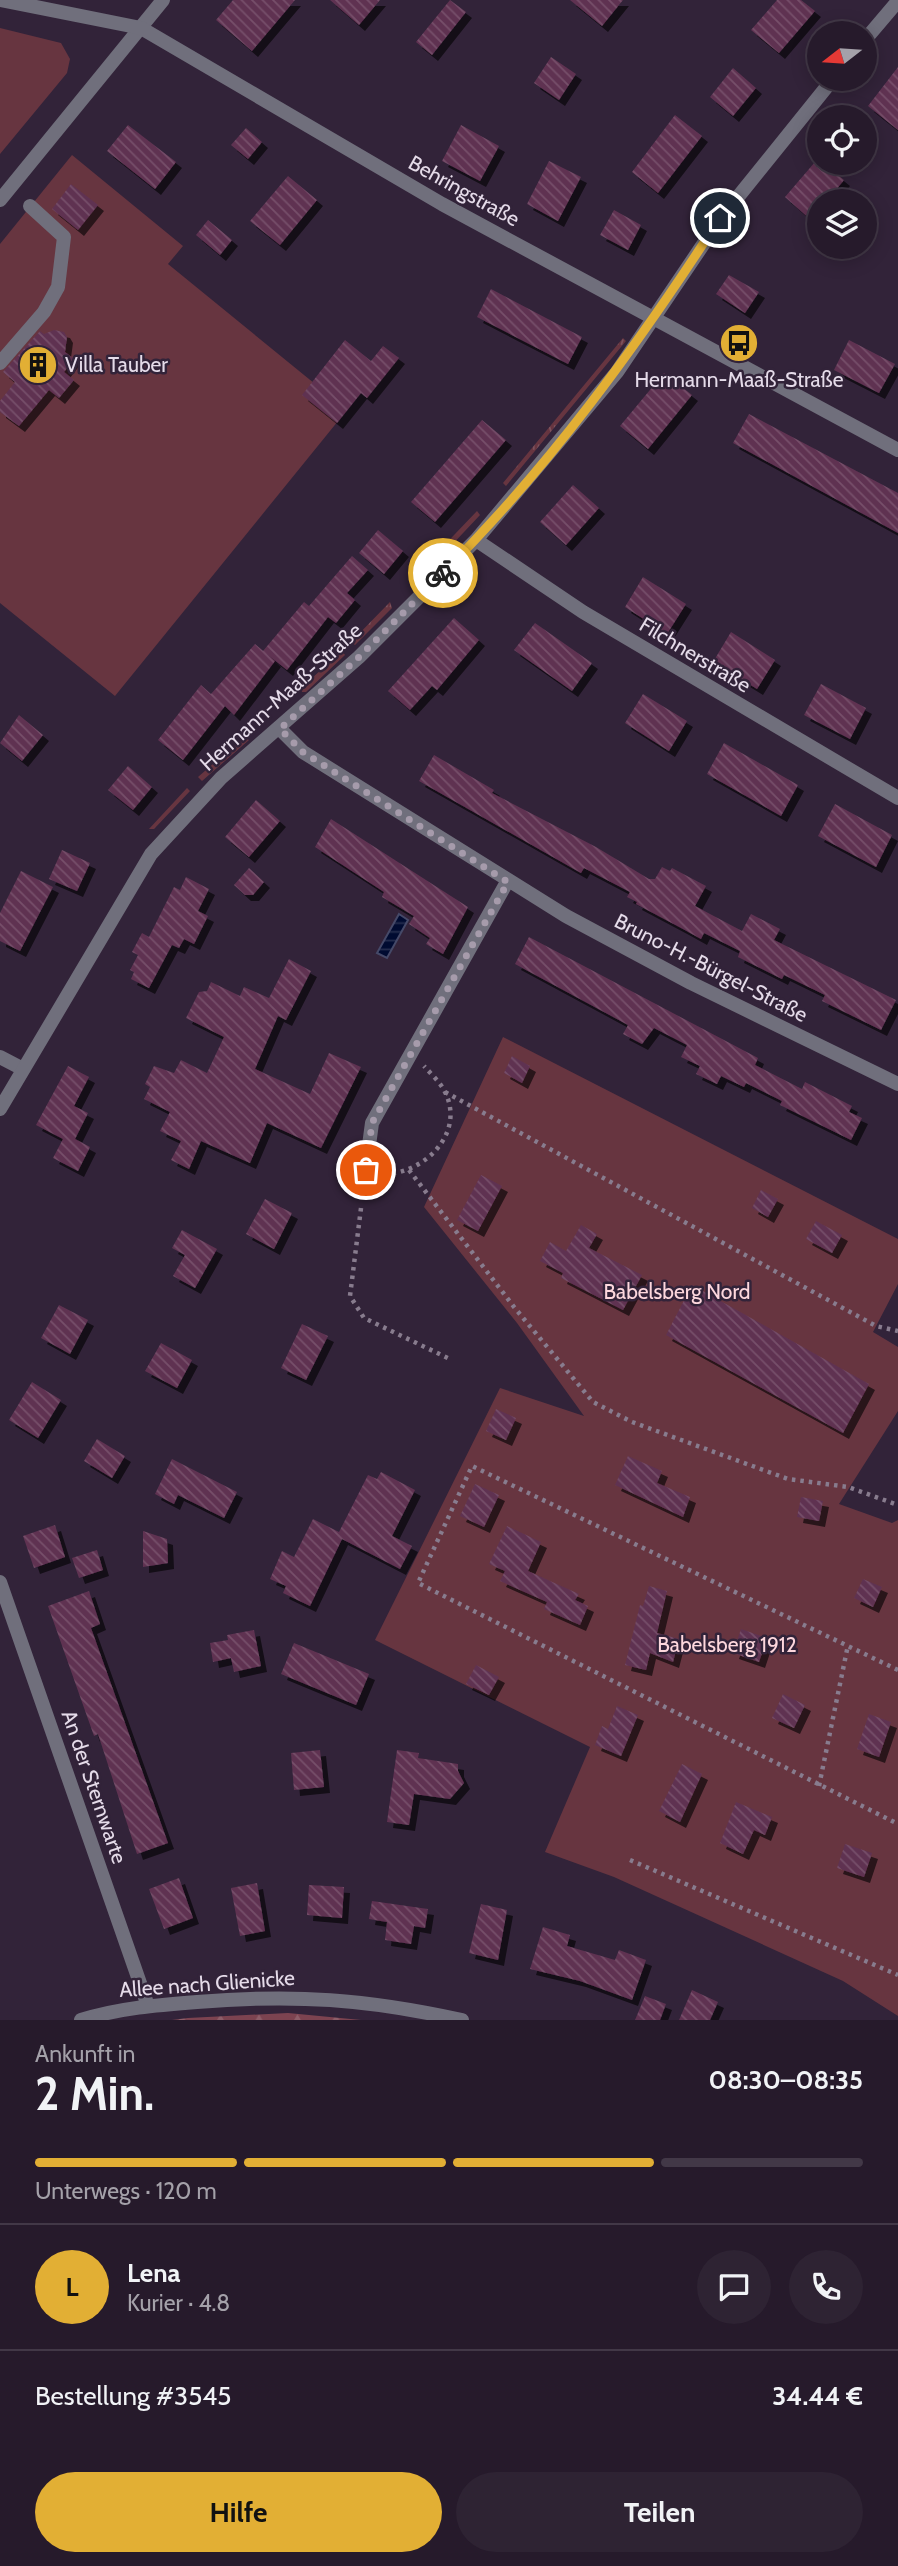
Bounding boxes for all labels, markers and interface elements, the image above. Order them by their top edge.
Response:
north arrow [807,21,877,91]
map controls [807,21,877,259]
button: locate [807,105,877,175]
street label: Behringstraße [404,150,524,231]
pin [690,188,750,248]
button: layers [807,189,877,259]
icon: home [701,199,739,237]
bus stop icon: Hermann-Maaß-Straße [718,322,760,364]
building icon: Villa Tauber [17,344,59,386]
place label: Villa Tauber [65,352,168,377]
place label: Hermann-Maaß-Straße [635,367,844,392]
courier [408,538,478,608]
icon: bike [424,554,462,592]
street label: Filchnerstraße [635,612,756,698]
street label: Hermann-Maaß-Straße [195,617,367,776]
street label: Bruno-H.-Bürgel-Straße [610,908,812,1027]
pin [336,1140,396,1200]
icon: bag [347,1151,385,1189]
park label: Babelsberg Nord [604,1279,750,1304]
park label: Babelsberg 1912 [657,1632,797,1657]
street label: An der Sternwarte [56,1707,133,1867]
street label: Allee nach Glienicke [118,1965,296,2002]
text: Ankunft in [35,2040,135,2068]
text: 08:30–08:35 [709,2064,863,2096]
text: 2 Min. [35,2066,154,2122]
text: Unterwegs · 120 m [35,2177,217,2205]
button: chat [697,2250,771,2324]
button: phone [789,2250,863,2324]
text: Lena [127,2257,181,2289]
text: L [65,2271,79,2303]
text: Kurier · 4.8 [127,2289,230,2317]
text: Bestellung #3545 [35,2380,231,2412]
text: 34.44 € [772,2380,863,2412]
button: Hilfe [35,2472,442,2552]
button: Teilen [456,2472,863,2552]

